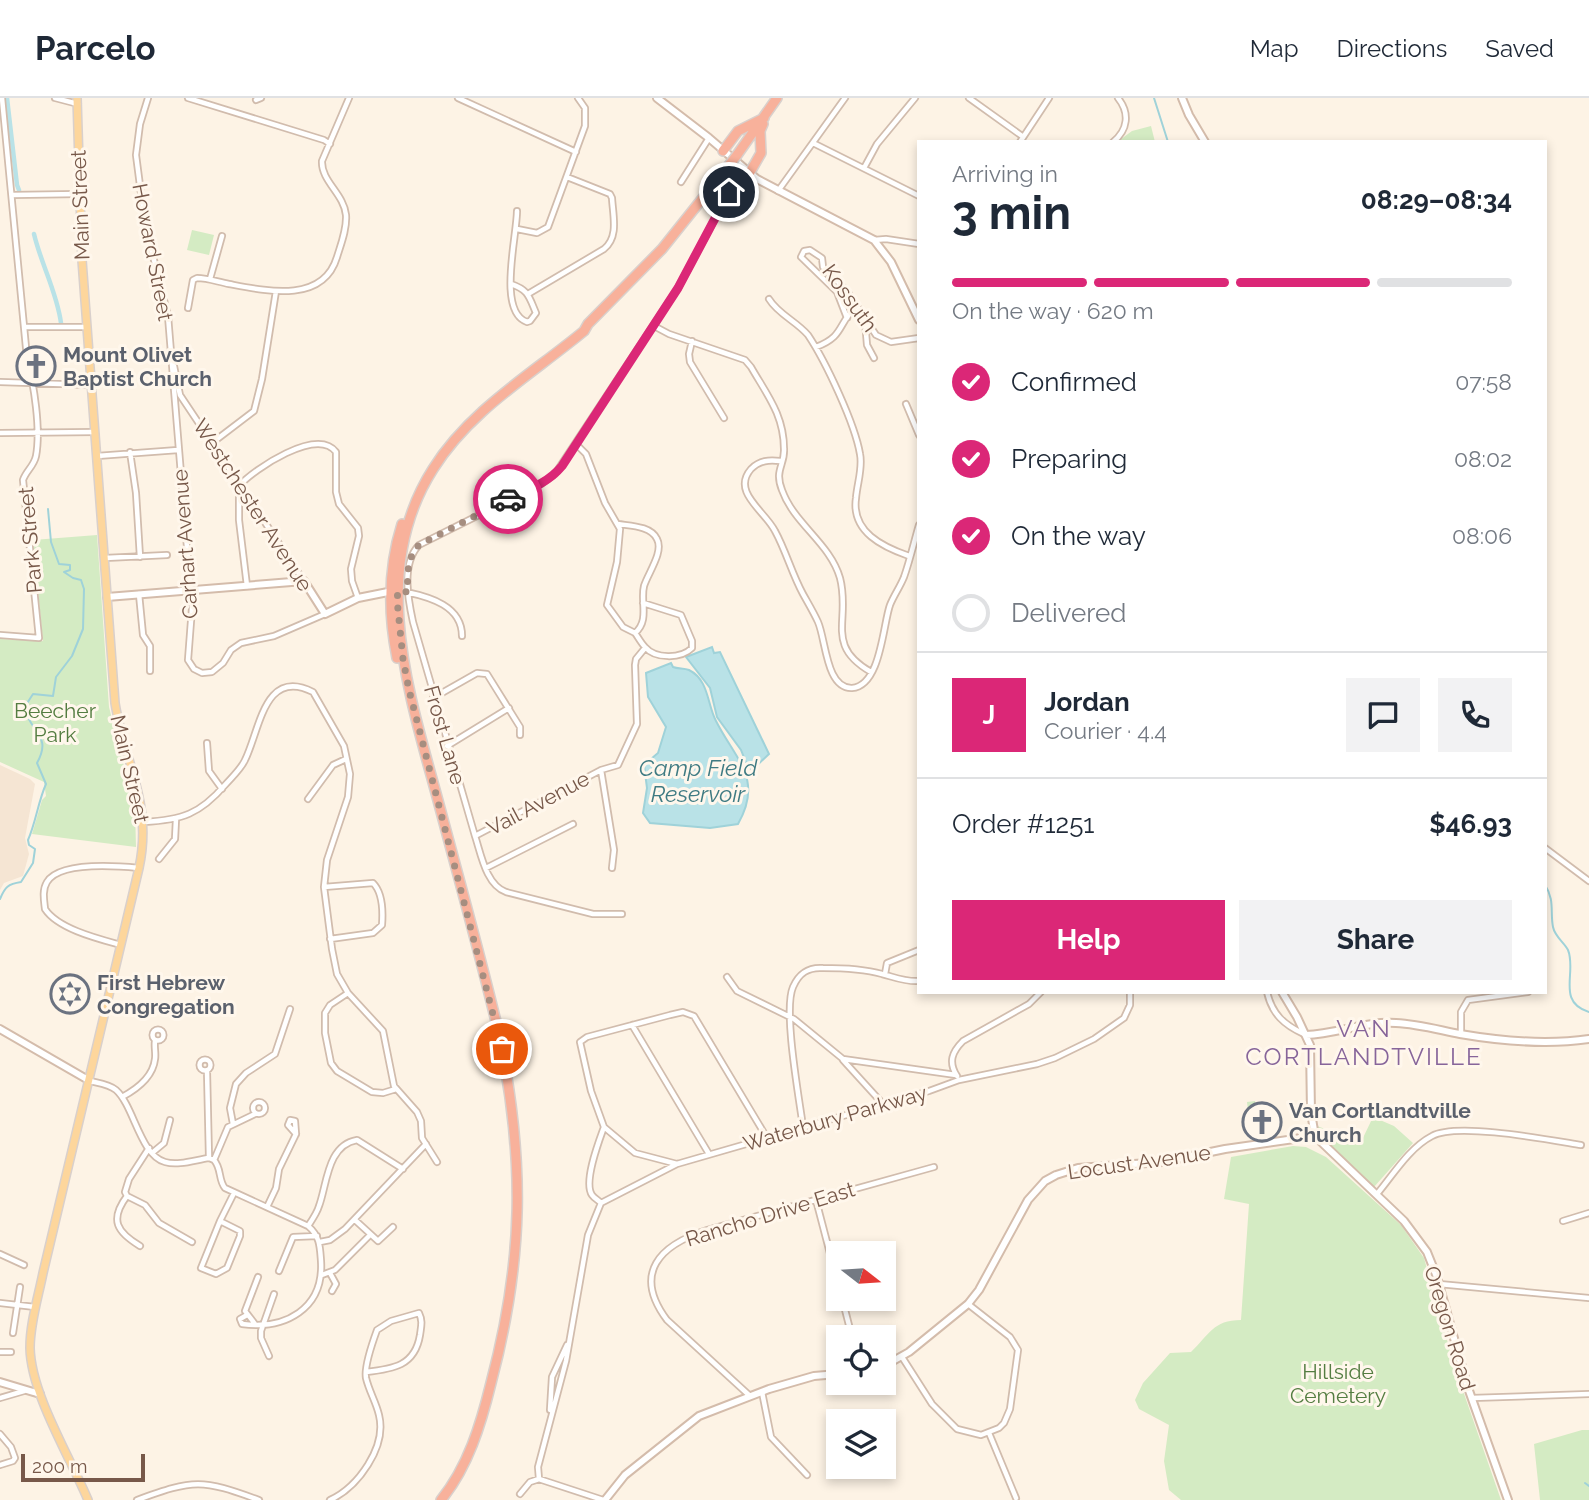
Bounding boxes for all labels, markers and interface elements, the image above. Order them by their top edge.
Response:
text: Parcelo [35,29,156,68]
text: Map [1250,34,1299,63]
text: Directions [1337,34,1447,63]
text: Saved [1485,34,1554,63]
street label: Main Street [66,150,94,260]
text: Arriving in [952,160,1058,187]
pin [699,162,759,222]
icon: home [710,173,748,211]
street label: Howard Street [127,181,179,323]
text: 08:29–08:34 [1361,185,1512,215]
text: 3 min [952,186,1071,240]
street label: Kossuth [817,259,883,337]
text: On the way · 620 m [952,297,1154,324]
place label: Mount Olivet Baptist Church [63,342,212,391]
church icon: Mount Olivet Baptist Church [15,345,57,387]
icon: check [952,363,990,401]
text: Confirmed [1011,367,1137,397]
text: 07:58 [1455,368,1512,395]
street label: Westchester Avenue [188,414,318,596]
icon: check [952,440,990,478]
text: Preparing [1011,444,1127,474]
text: 08:02 [1454,445,1512,472]
courier [473,464,543,534]
street label: Carhart Avenue [167,468,203,620]
icon: car [489,480,527,518]
street label: Park Street [13,486,47,594]
icon: check [952,517,990,555]
text: On the way [1011,521,1146,551]
text: 08:06 [1452,522,1512,549]
text: Delivered [1011,598,1126,628]
button: chat [1346,678,1420,752]
button: phone [1438,678,1512,752]
street label: Frost Lane [419,683,471,787]
text: Jordan [1044,687,1130,717]
park label: Beecher Park [14,698,97,747]
text: J [983,700,995,730]
street label: Main Street [105,713,155,825]
text: Courier · 4.4 [1044,717,1167,744]
water label: Camp Field Reservoir [639,754,758,807]
street label: Vail Avenue [482,766,594,840]
text: Order #1251 [952,809,1094,839]
text: $46.93 [1429,809,1512,839]
button: Help [952,900,1225,980]
button: Share [1239,900,1512,980]
place label: First Hebrew Congregation [97,970,235,1019]
synagogue icon: First Hebrew Congregation [49,973,91,1015]
district label: VAN CORTLANDTVILLE [1245,1014,1483,1071]
pin [472,1019,532,1079]
icon: bag [483,1030,521,1068]
street label: Waterbury Parkway [740,1080,930,1156]
place label: Van Cortlandtville Church [1289,1098,1471,1147]
church icon: Van Cortlandtville Church [1241,1101,1283,1143]
street label: Locust Avenue [1066,1140,1212,1184]
street label: Rancho Drive East [682,1176,858,1252]
north arrow [826,1241,896,1311]
map controls [826,1241,896,1479]
street label: Oregon Road [1419,1263,1481,1393]
button: locate [826,1325,896,1395]
park label: Hillside Cemetery [1290,1359,1386,1408]
button: layers [826,1409,896,1479]
scale bar [21,1451,145,1483]
text: 200 m [32,1455,87,1477]

